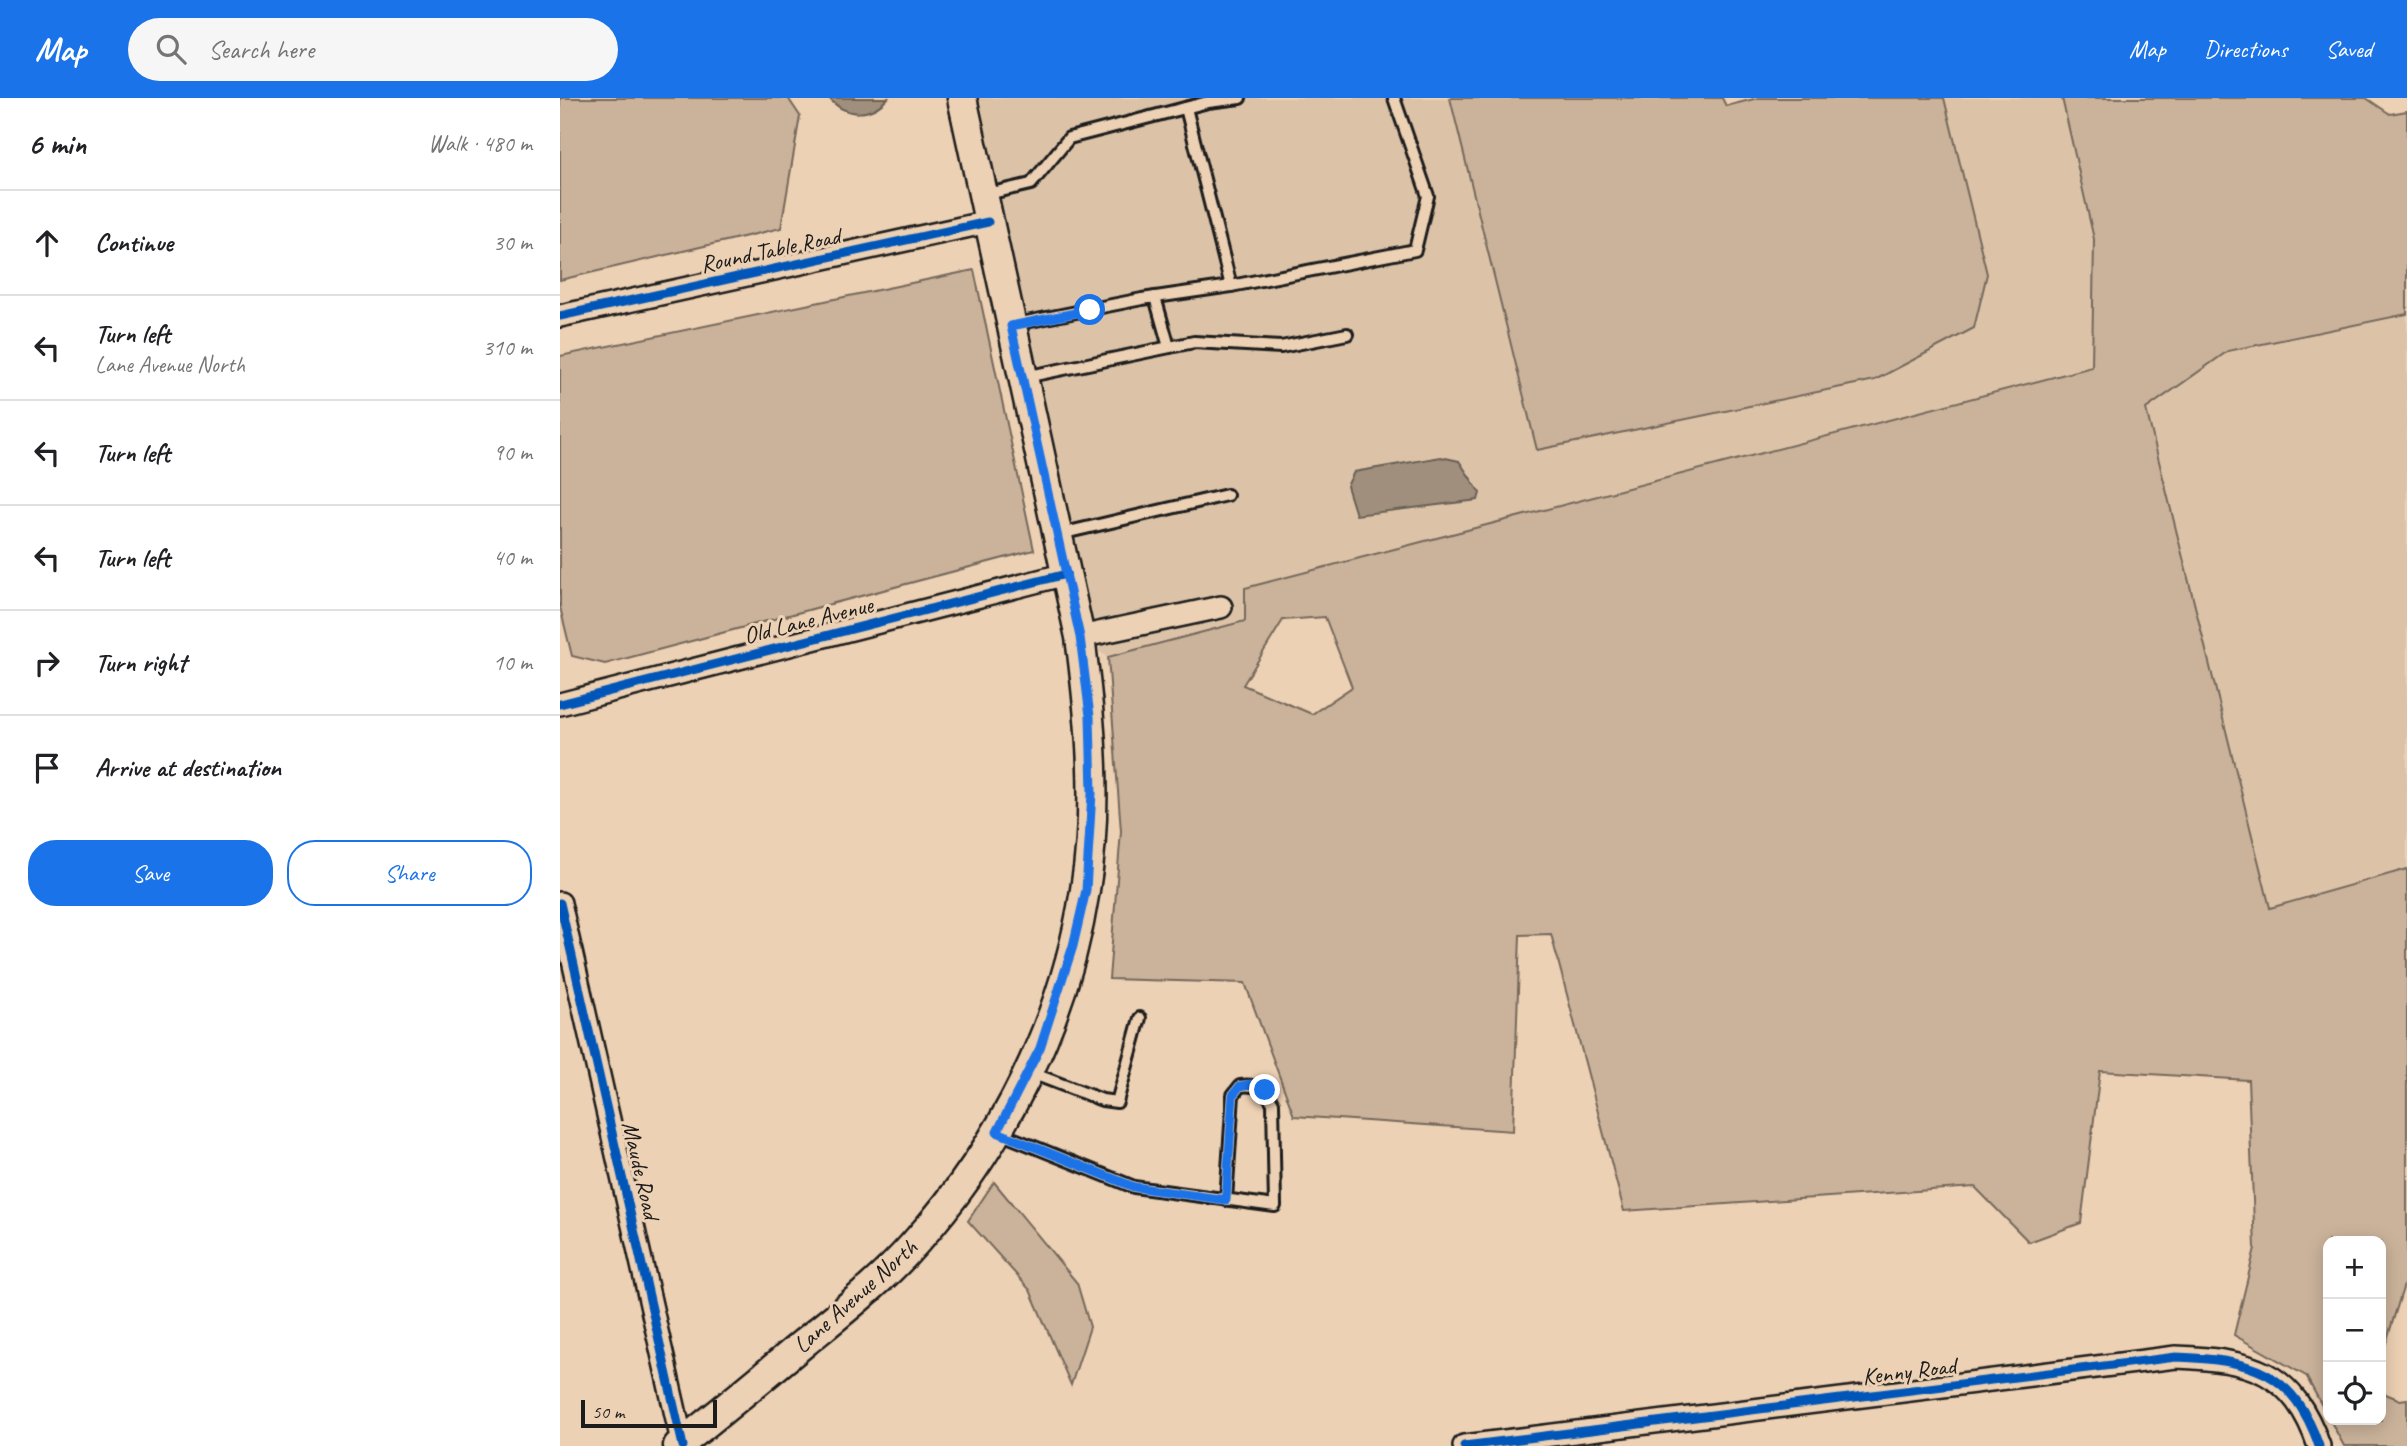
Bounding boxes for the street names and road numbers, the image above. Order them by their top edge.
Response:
street label: Round Table Road [697,220,846,279]
street label: Old Lane Avenue [740,589,878,651]
street label: Maude Road [615,1118,668,1225]
street label: Lane Avenue North [787,1232,924,1360]
street label: Kenny Road [1860,1350,1961,1392]

